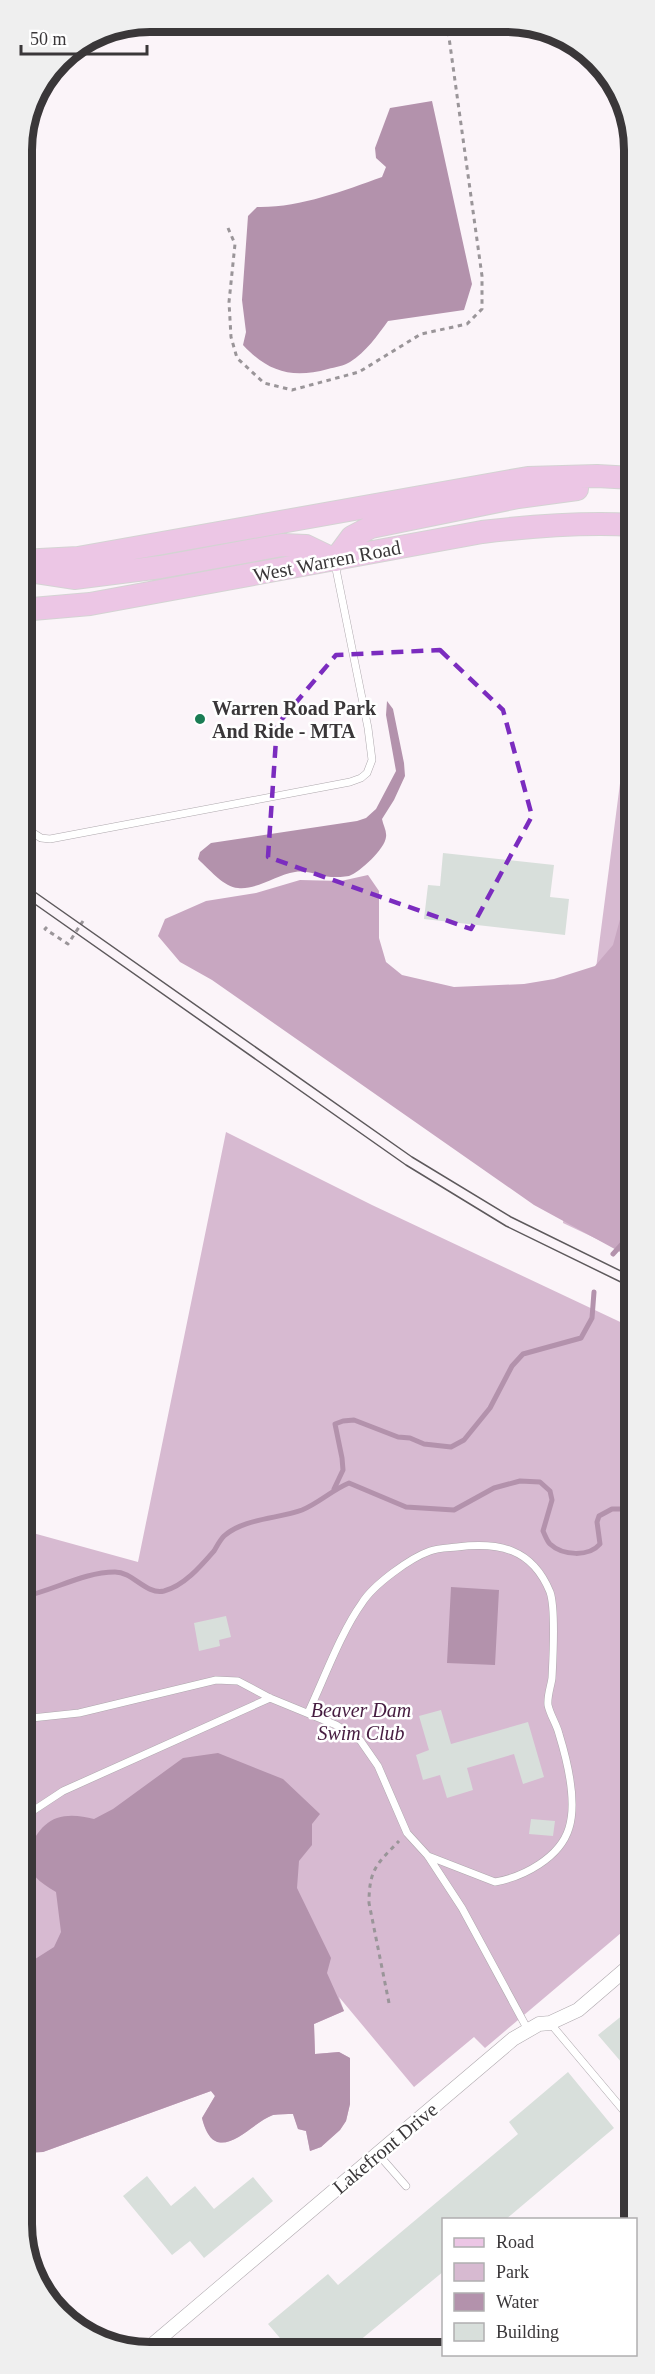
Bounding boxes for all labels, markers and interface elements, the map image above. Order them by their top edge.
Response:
scale bar [21,18,147,56]
text: 50 m [30,29,67,49]
street label: West Warren Road [251,536,403,586]
place label: Warren Road Park And Ride - MTA [212,697,377,742]
marker: Warren Road Park And Ride - MTA [193,712,207,726]
park label: Beaver Dam Swim Club [311,1699,411,1744]
street label: Lakefront Drive [328,2098,442,2198]
legend [442,2218,637,2356]
text: Road [496,2232,534,2252]
text: Park [496,2262,529,2282]
text: Water [496,2292,539,2312]
text: Building [496,2322,559,2342]

